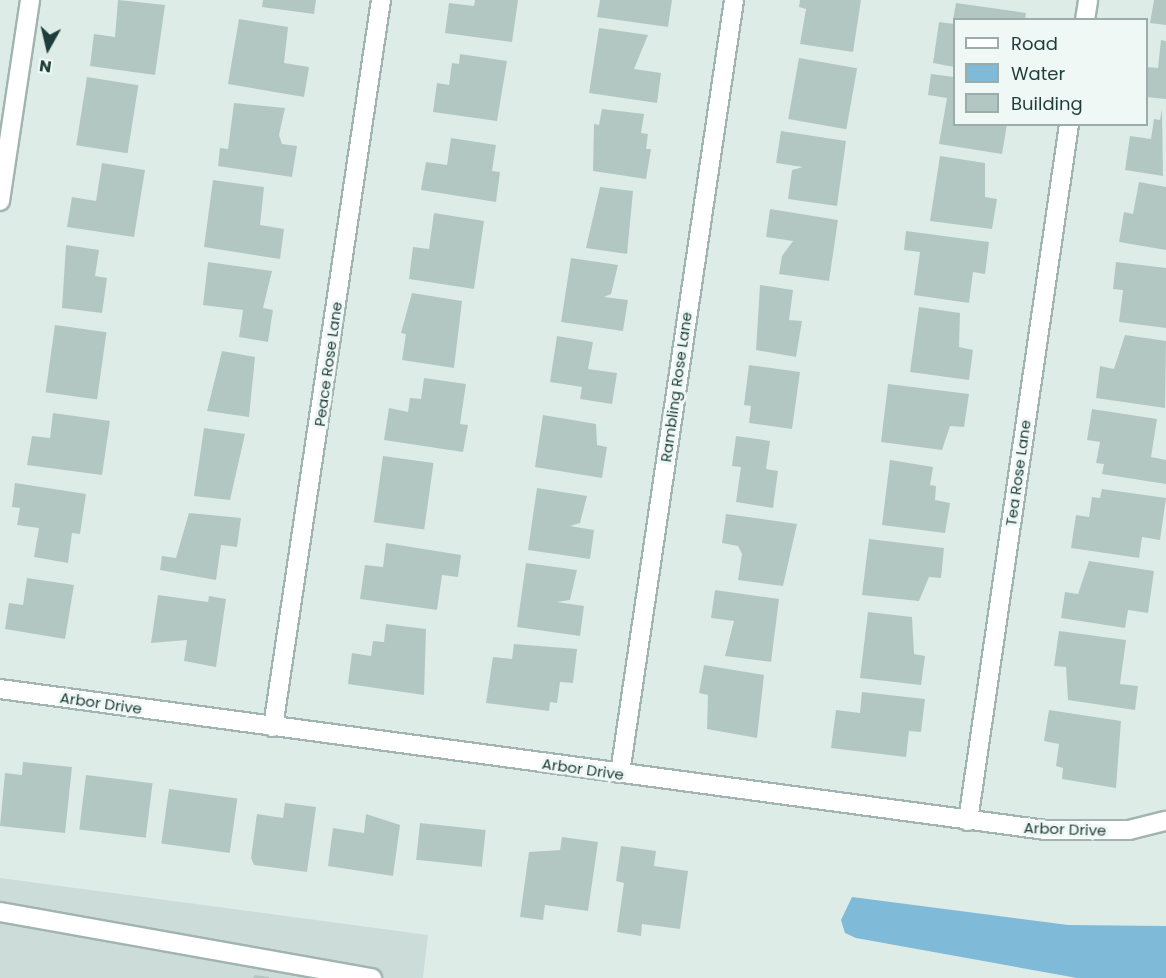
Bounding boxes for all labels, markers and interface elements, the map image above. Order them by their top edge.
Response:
north arrow [18,18,78,78]
legend [953,18,1148,126]
text: Road [1011,31,1058,56]
text: N [38,54,53,79]
text: Water [1011,61,1065,86]
text: Building [1011,91,1083,116]
street label: Peace Rose Lane [310,300,346,428]
street label: Rambling Rose Lane [657,311,695,463]
street label: Tea Rose Lane [1002,419,1034,527]
street label: Arbor Drive [59,688,143,718]
street label: Arbor Drive [541,754,625,784]
street label: Arbor Drive [1023,819,1107,839]

